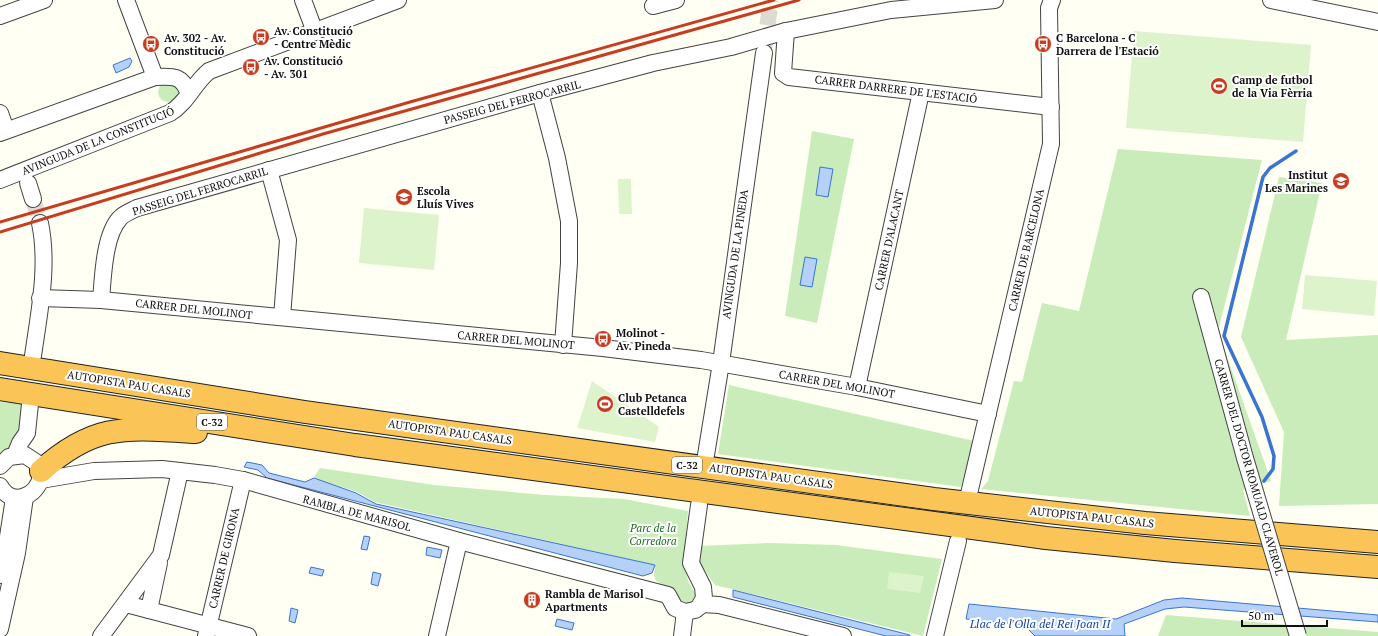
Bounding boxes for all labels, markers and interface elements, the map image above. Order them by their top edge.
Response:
place label: Av. Constitució - Centre Mèdic [274,24,353,51]
bus stop icon: Av. Constitució - Centre Mèdic [251,27,271,47]
place label: Av. 302 - Av. Constitució [164,31,227,58]
place label: C Barcelona - C Darrera de l'Estació [1056,31,1159,58]
bus stop icon: Av. 302 - Av. Constitució [141,34,161,54]
bus stop icon: C Barcelona - C Darrera de l'Estació [1033,34,1053,54]
place label: Av. Constitució - Av. 301 [264,54,343,81]
bus stop icon: Av. Constitució - Av. 301 [241,57,261,77]
street label: CARRER DARRERE DE L'ESTACIÓ [814,72,978,106]
place label: Camp de futbol de la Via Fèrria [1232,73,1313,100]
sports icon: Camp de futbol de la Via Fèrria [1209,76,1229,96]
street label: PASSEIG DEL FERROCARRIL [442,77,582,127]
street label: AVINGUDA DE LA CONSTITUCIÓ [19,104,177,178]
street label: PASSEIG DEL FERROCARRIL [131,164,269,218]
place label: Institut Les Marines [1265,168,1329,195]
school or university icon: Institut Les Marines [1331,171,1351,191]
place label: Escola Lluís Vives [417,184,474,211]
school or university icon: Escola Lluís Vives [394,187,414,207]
street label: CARRER DE BARCELONA [1005,187,1047,313]
street label: AVINGUDA DE LA PINEDA [719,188,751,320]
street label: CARRER D'ALACANT [871,188,907,292]
street label: CARRER DEL MOLINOT [135,296,253,322]
place label: Molinot - Av. Pineda [616,326,671,353]
street label: CARRER DEL MOLINOT [457,328,575,352]
bus stop icon: Molinot - Av. Pineda [593,329,613,349]
street label: CARRER DEL DOCTOR ROMUALD CLAVEROL [1211,357,1287,577]
street label: AUTOPISTA PAU CASALS [66,367,192,401]
street label: CARRER DEL MOLINOT [778,367,896,401]
place label: Club Petanca Castelldefels [618,391,687,418]
sports icon: Club Petanca Castelldefels [595,394,615,414]
road number: C-32 [197,414,227,430]
street label: AUTOPISTA PAU CASALS [387,416,513,448]
road number: C-32 [672,457,702,473]
street label: AUTOPISTA PAU CASALS [708,460,834,492]
street label: RAMBLA DE MARISOL [301,492,413,534]
street label: AUTOPISTA PAU CASALS [1029,504,1155,530]
street label: CARRER DE GIRONA [206,506,243,610]
park label: Parc de la Corredora [629,521,677,548]
place label: Rambla de Marisol Apartments [545,587,644,614]
building icon: Rambla de Marisol Apartments [522,590,542,610]
scale bar [1242,602,1327,628]
text: 50 m [1248,608,1275,623]
water label: Llac de l'Olla del Rei Joan II [969,616,1111,631]

